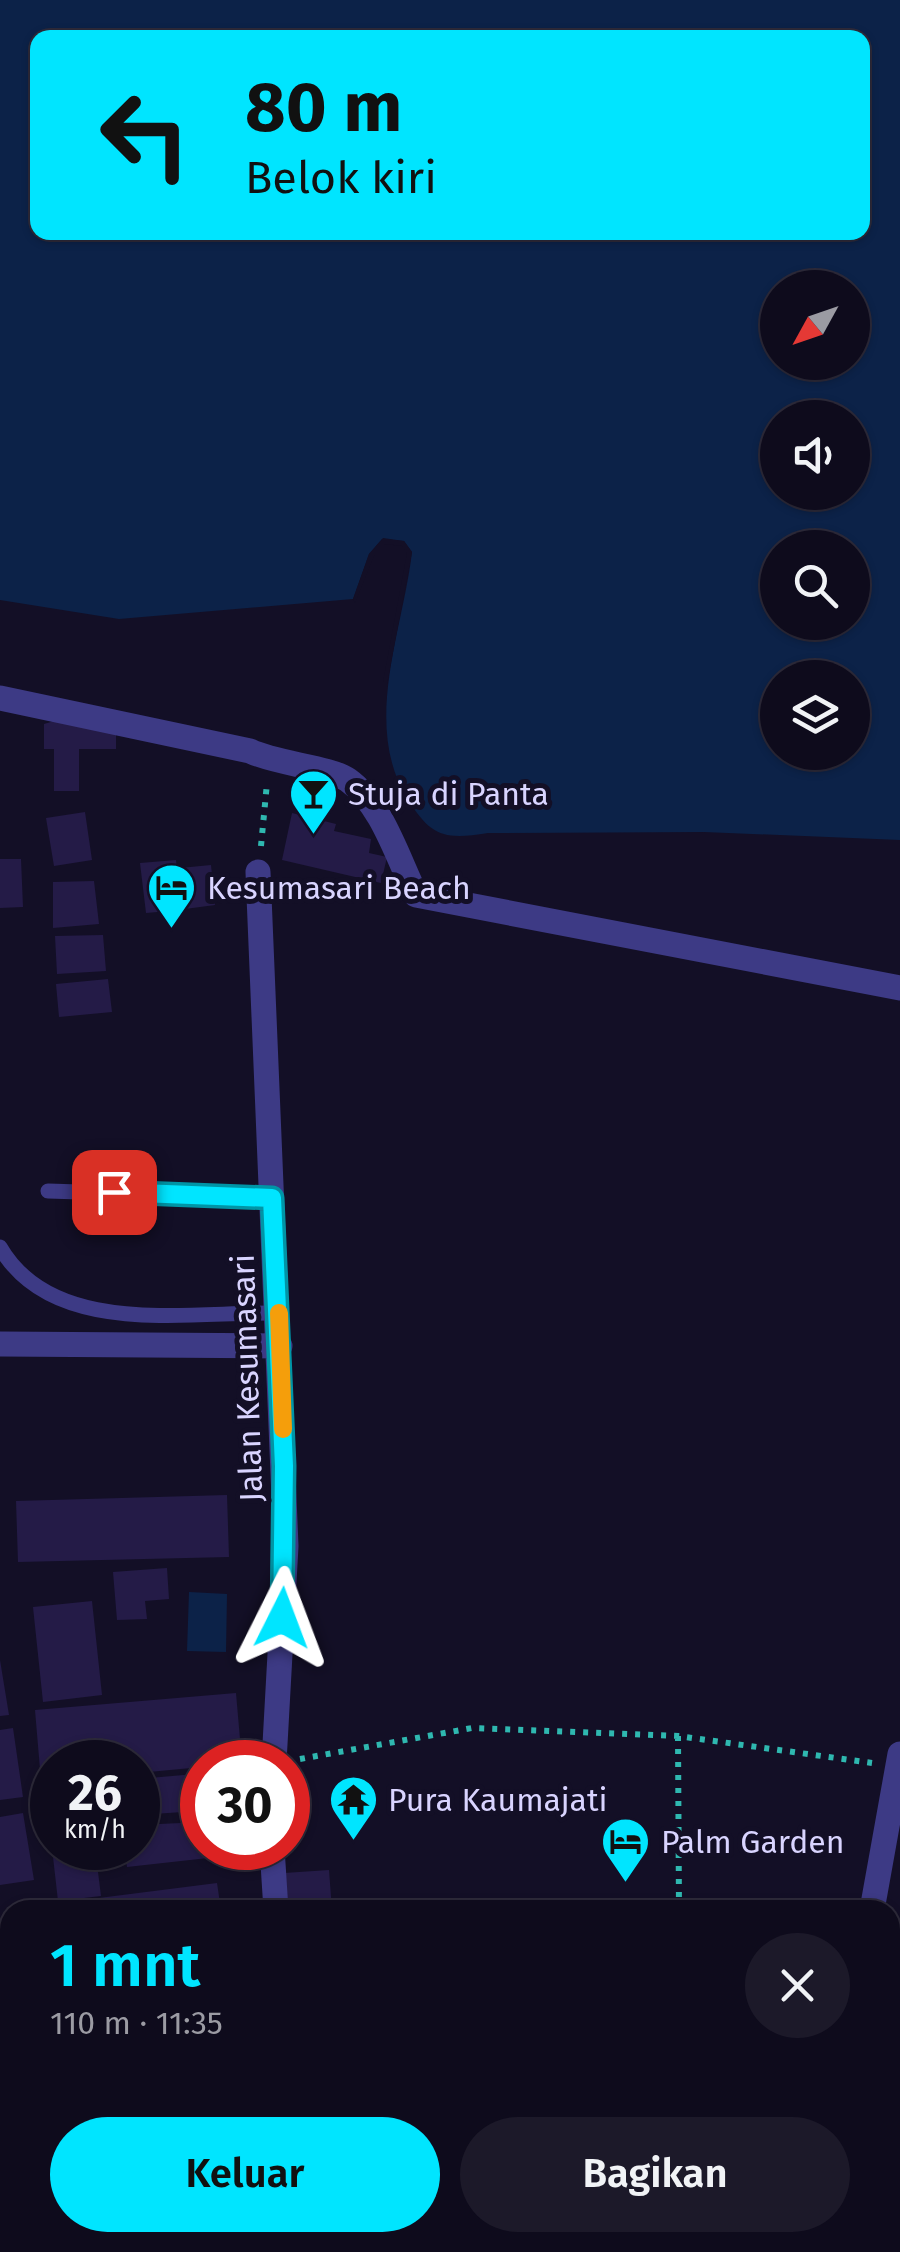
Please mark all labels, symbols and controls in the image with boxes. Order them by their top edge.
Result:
text: 80 m [245,66,402,150]
icon: left [80,70,210,200]
text: Belok kiri [245,151,437,205]
north arrow [760,270,870,380]
map controls [760,270,870,770]
button: sound [760,400,870,510]
button: search [760,530,870,640]
button: layers [760,660,870,770]
bar icon: Stuja di Panta [287,768,339,836]
place label: Stuja di Panta [348,775,549,813]
hotel icon: Kesumasari Beach [146,862,198,930]
place label: Kesumasari Beach [207,869,471,907]
pin [72,1150,157,1235]
icon: arrive [87,1165,142,1220]
street label: Jalan Kesumasari [224,1253,270,1503]
position arrow [230,1566,334,1670]
speed limit sign: 30 [180,1740,310,1870]
text: 26 [68,1763,122,1823]
temple icon: Pura Kaumajati [327,1774,379,1842]
place label: Pura Kaumajati [388,1781,608,1819]
text: km/h [64,1815,126,1845]
hotel icon: Palm Garden [600,1816,652,1884]
place label: Palm Garden [661,1823,845,1861]
text: 1 mnt [50,1930,200,2002]
button: close [745,1933,850,2038]
text: 110 m · 11:35 [50,2004,223,2042]
button: Keluar [50,2117,440,2232]
button: Bagikan [460,2117,850,2232]

